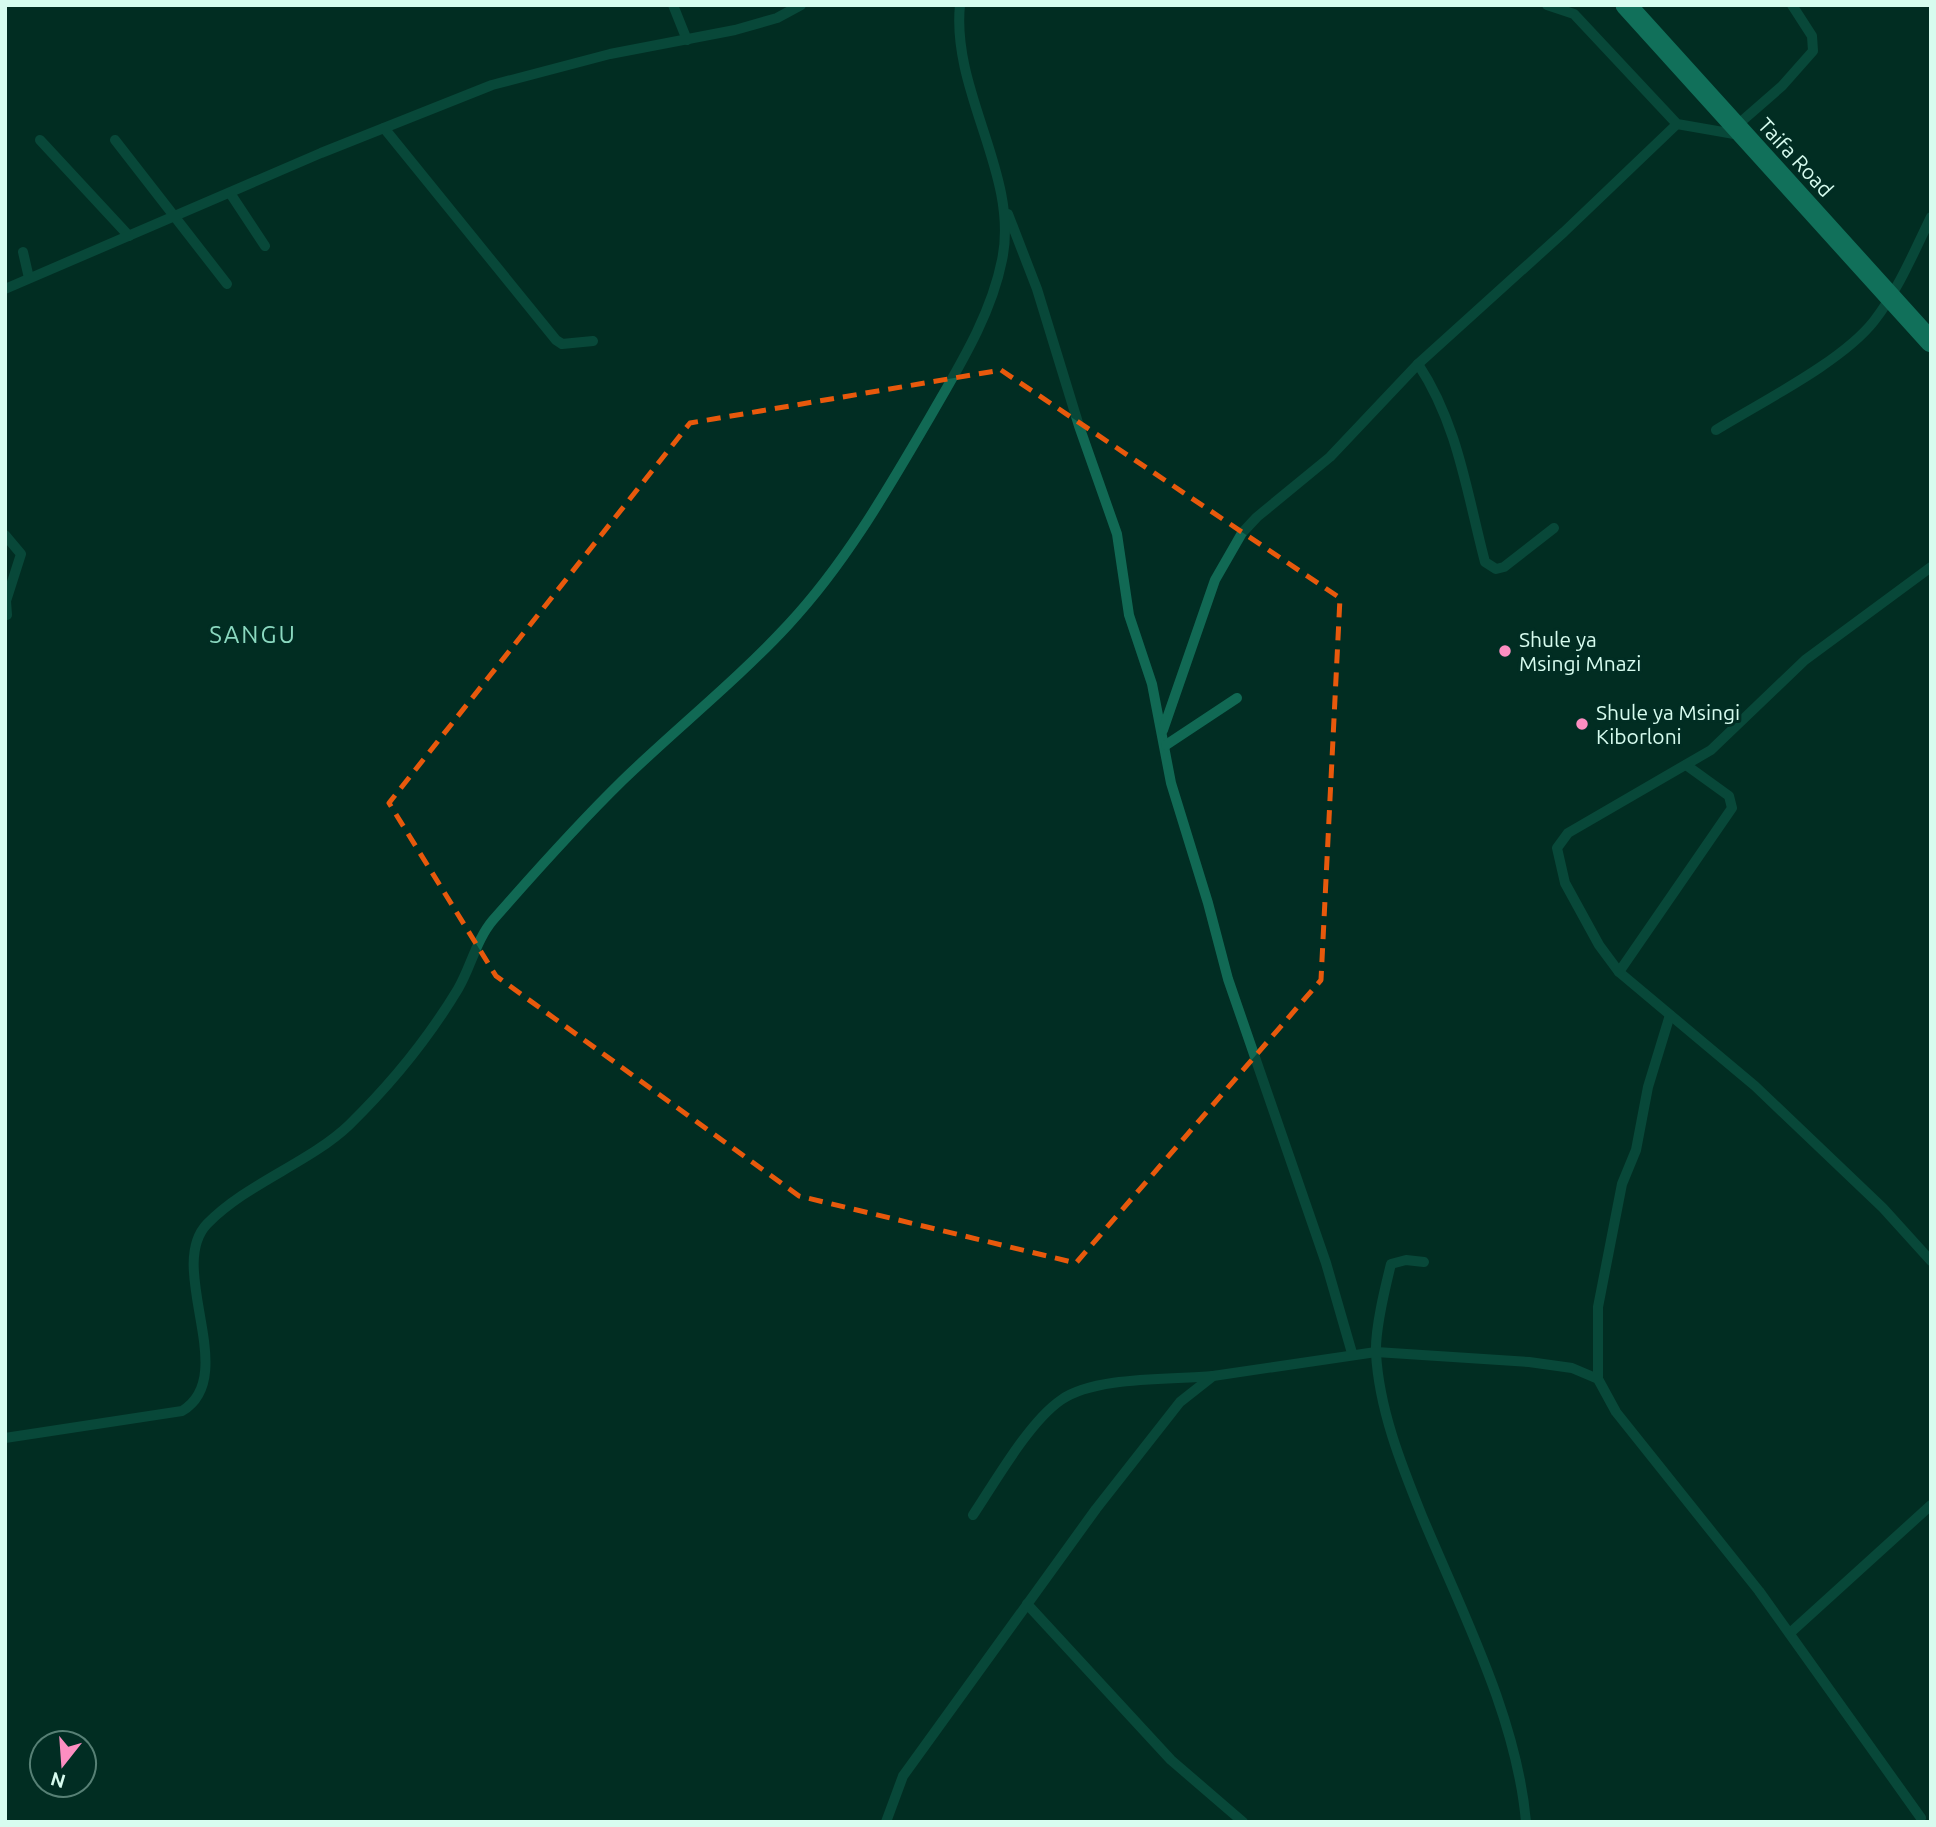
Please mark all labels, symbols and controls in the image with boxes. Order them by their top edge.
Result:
street label: Taifa Road [1754,113,1838,201]
district label: SANGU [209,621,297,648]
place label: Shule ya Msingi Mnazi [1519,627,1641,675]
marker: Shule ya Msingi Mnazi [1497,643,1513,659]
place label: Shule ya Msingi Kiborloni [1596,700,1740,748]
marker: Shule ya Msingi Kiborloni [1574,716,1590,732]
north arrow [28,1729,98,1799]
text: N [48,1768,68,1793]

